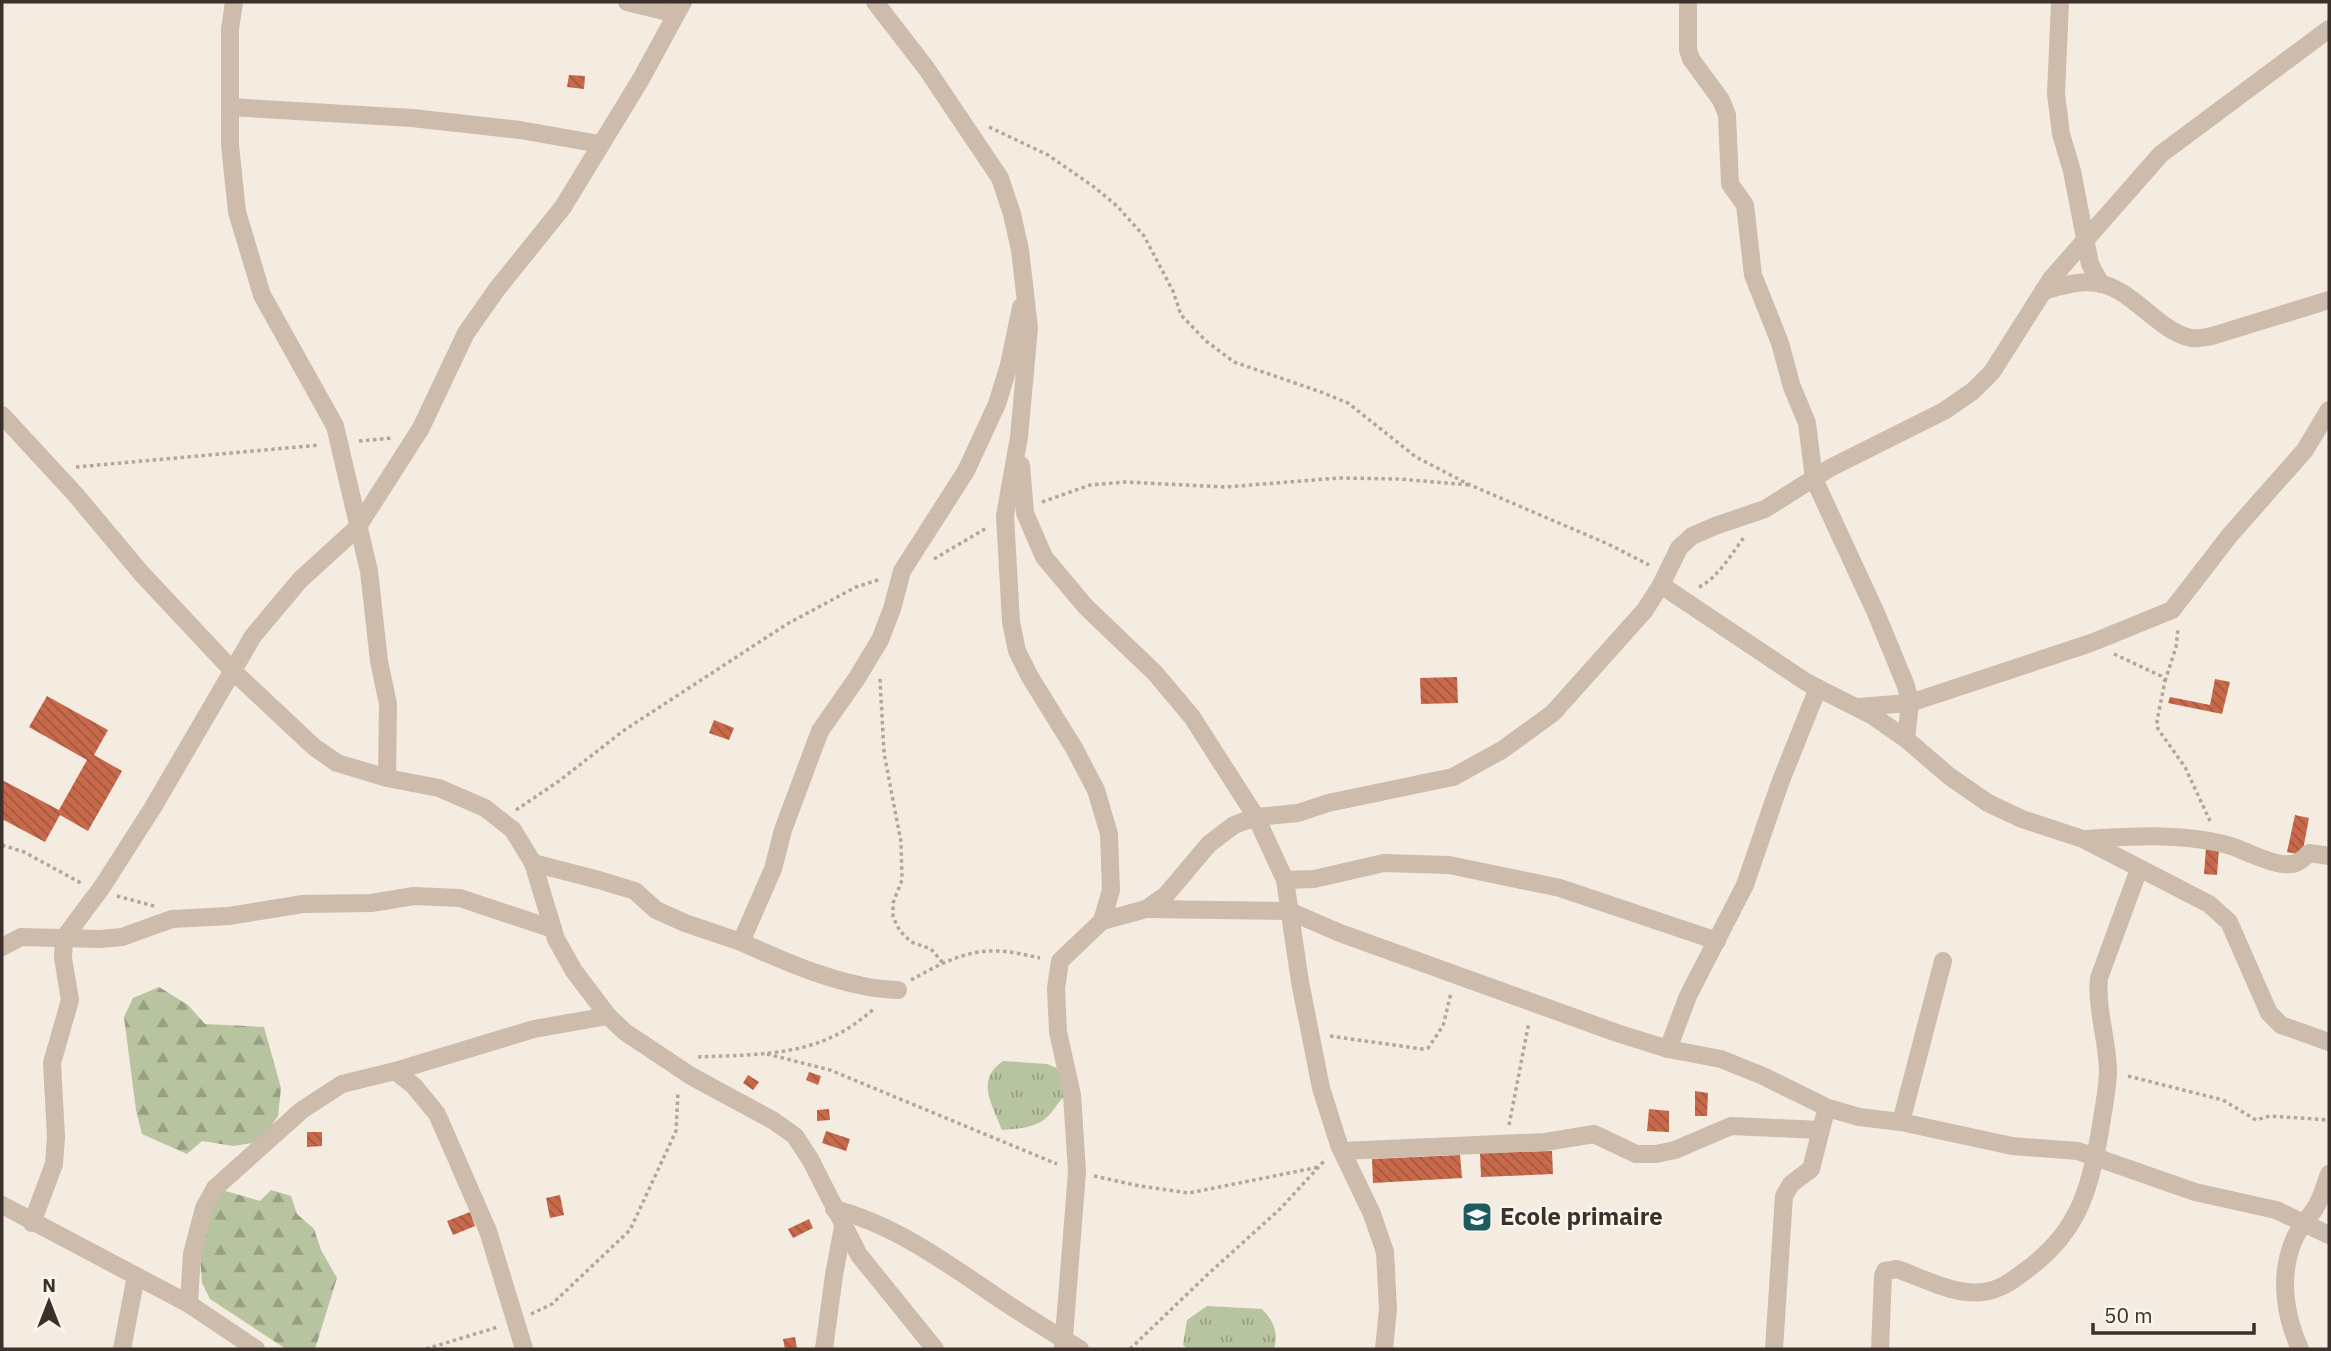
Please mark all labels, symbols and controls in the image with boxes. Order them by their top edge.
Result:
school or university icon: Ecole primaire [1460,1200,1494,1234]
place label: Ecole primaire [1500,1200,1663,1232]
north arrow [14,1267,84,1337]
text: N [42,1273,56,1297]
scale bar [2093,1292,2254,1336]
text: 50 m [2104,1301,2153,1329]

